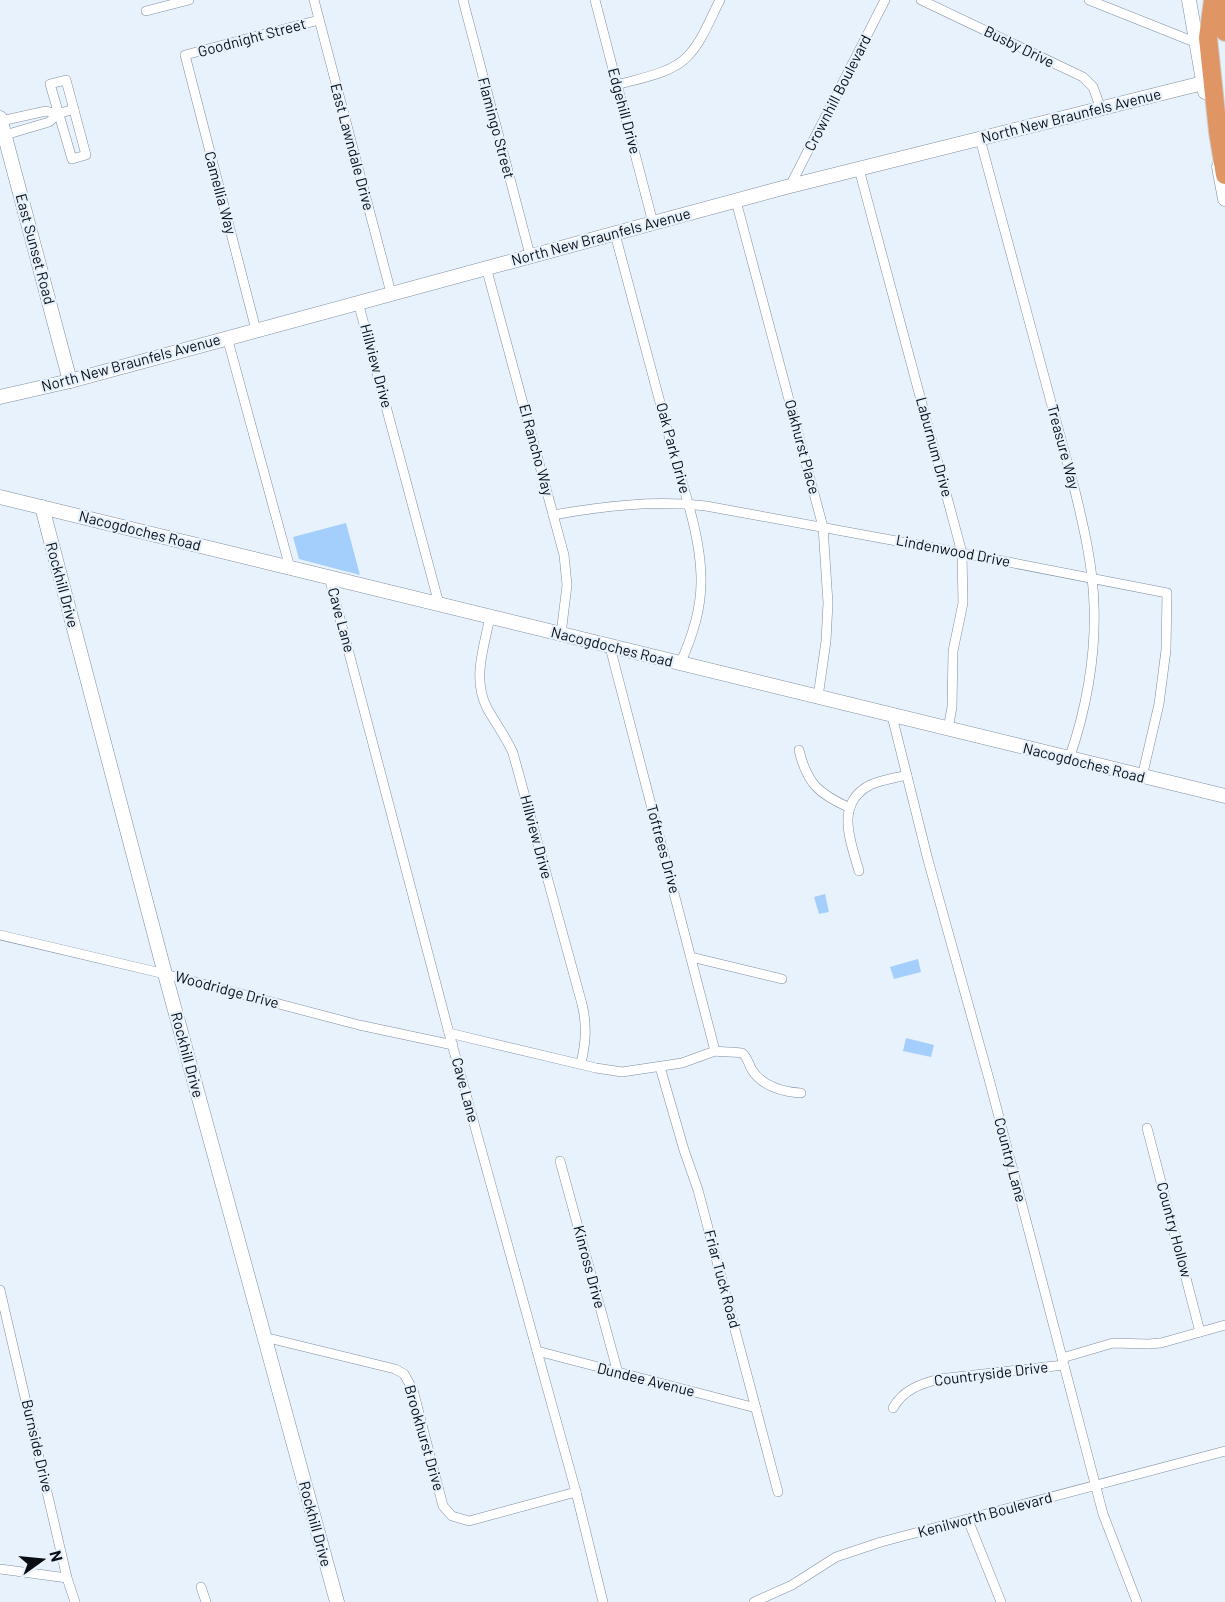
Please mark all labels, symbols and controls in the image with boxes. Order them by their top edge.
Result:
street label: Goodnight Street [196,14,308,60]
street label: Busby Drive [981,21,1057,71]
street label: Crownhill Boulevard [800,31,874,154]
street label: Edgehill Drive [605,66,645,156]
street label: Flamingo Street [475,75,519,180]
street label: East Lawndale Drive [327,81,379,212]
street label: North New Braunfels Avenue [979,84,1163,146]
street label: Camellia Way [201,149,241,236]
street label: East Sunset Road [13,191,59,306]
street label: North New Braunfels Avenue [509,203,692,269]
street label: Hillview Drive [357,322,397,410]
street label: North New Braunfels Avenue [39,329,222,395]
street label: Laburnum Drive [913,395,957,499]
street label: Oakhurst Place [782,397,824,496]
street label: Oak Park Drive [653,400,695,495]
street label: El Rancho Way [516,402,558,498]
street label: Treasure Way [1044,402,1084,491]
street label: Nacogdoches Road [77,506,203,554]
street label: Lindenwood Drive [895,530,1012,570]
street label: Rockhill Drive [43,540,83,630]
street label: Cave Lane [325,585,359,654]
street label: Nacogdoches Road [549,622,675,670]
street label: Nacogdoches Road [1021,738,1147,786]
street label: Hillview Drive [517,793,557,881]
street label: Toftrees Drive [643,802,684,895]
street label: Woodridge Drive [173,967,281,1012]
street label: Rockhill Drive [168,1010,208,1100]
street label: Cave Lane [449,1055,483,1124]
street label: Country Lane [991,1115,1031,1204]
street label: Country Hollow [1154,1180,1196,1280]
street label: Kinross Drive [570,1223,610,1310]
street label: Friar Tuck Road [701,1228,745,1330]
street label: Countryside Drive [933,1357,1049,1389]
street label: Dundee Avenue [596,1358,697,1400]
street label: Brookhurst Drive [401,1383,449,1493]
street label: Burnside Drive [19,1398,57,1494]
street label: Rockhill Drive [296,1479,336,1569]
street label: Kenilworth Boulevard [916,1487,1054,1541]
north arrow [12,1530,72,1590]
text: N [46,1548,68,1564]

